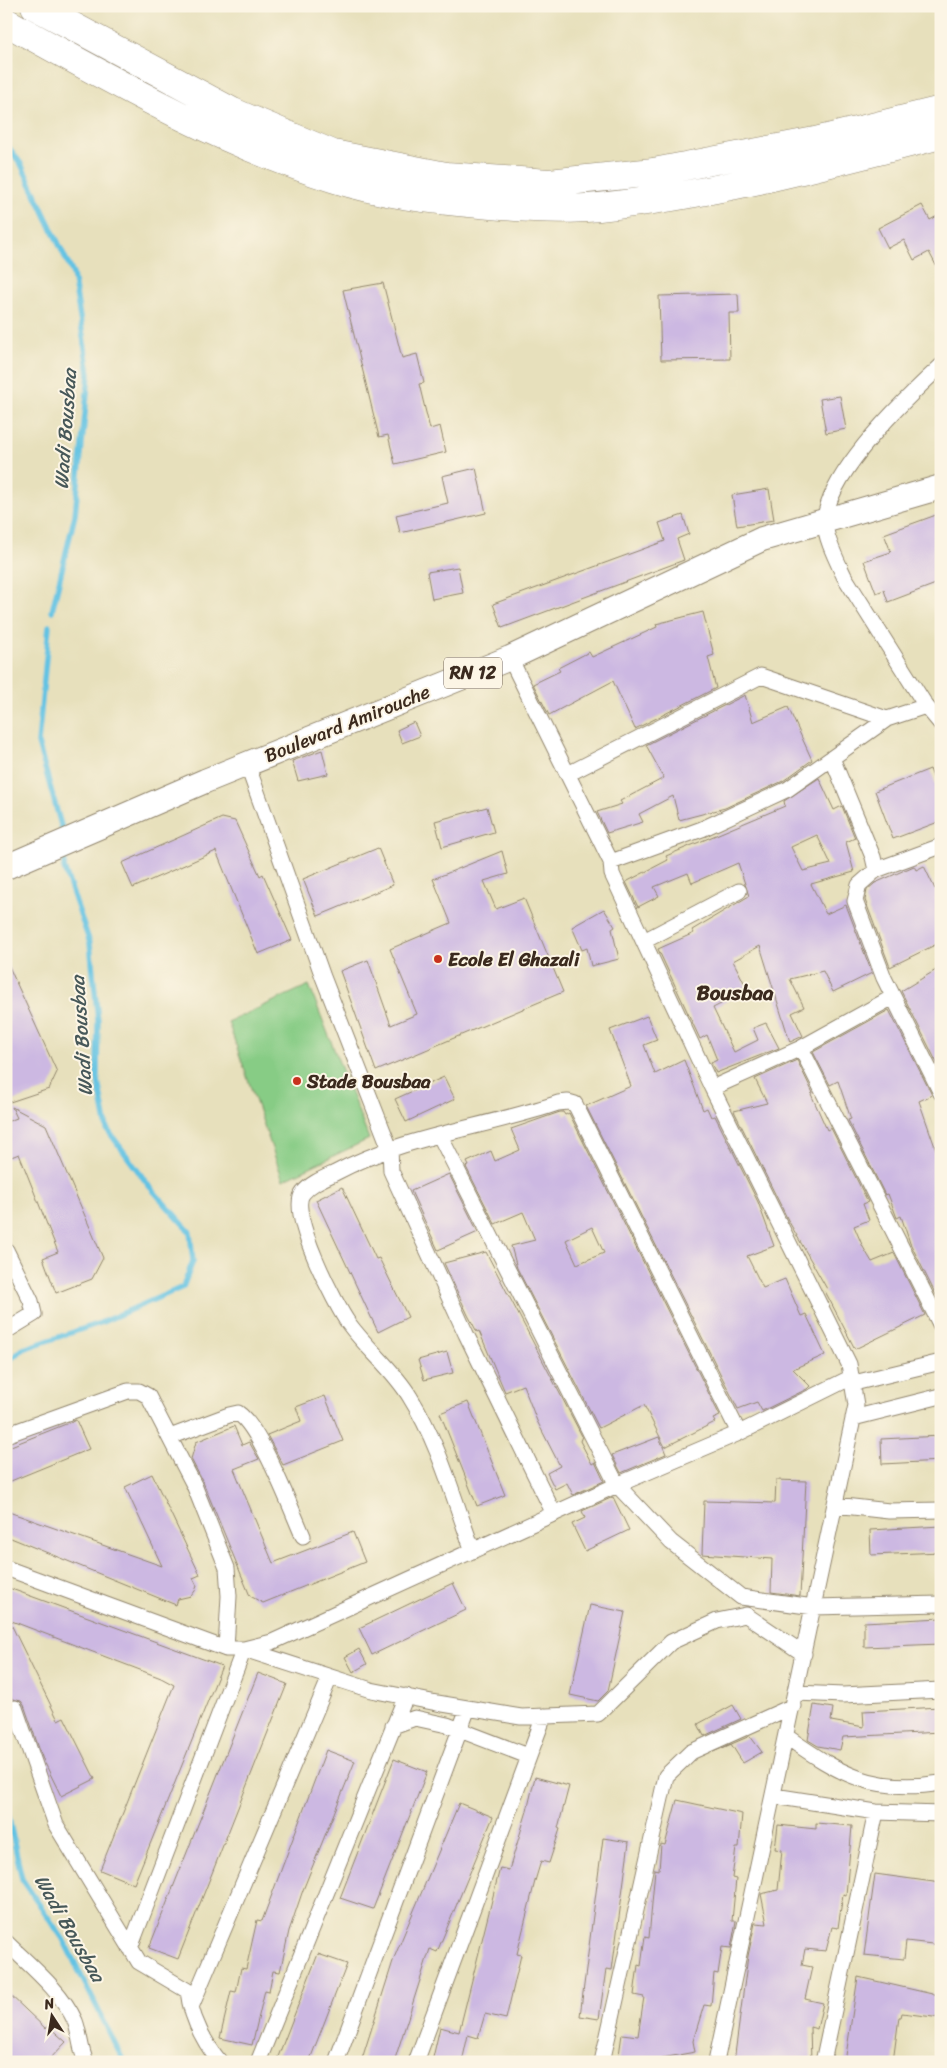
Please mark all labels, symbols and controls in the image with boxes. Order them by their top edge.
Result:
water label: Wadi Bousbaa [44,366,87,490]
road number: RN 12 [444,658,502,688]
street label: Boulevard Amirouche [259,675,435,772]
place label: Ecole El Ghazali [448,943,580,976]
marker: Ecole El Ghazali [432,953,444,965]
water label: Wadi Bousbaa [60,973,103,1097]
district label: Bousbaa [696,974,774,1012]
place label: Stade Bousbaa [306,1065,431,1098]
marker: Stade Bousbaa [291,1075,303,1087]
water label: Wadi Bousbaa [24,1867,116,1991]
north arrow [28,1990,78,2040]
text: N [41,1990,57,2017]

